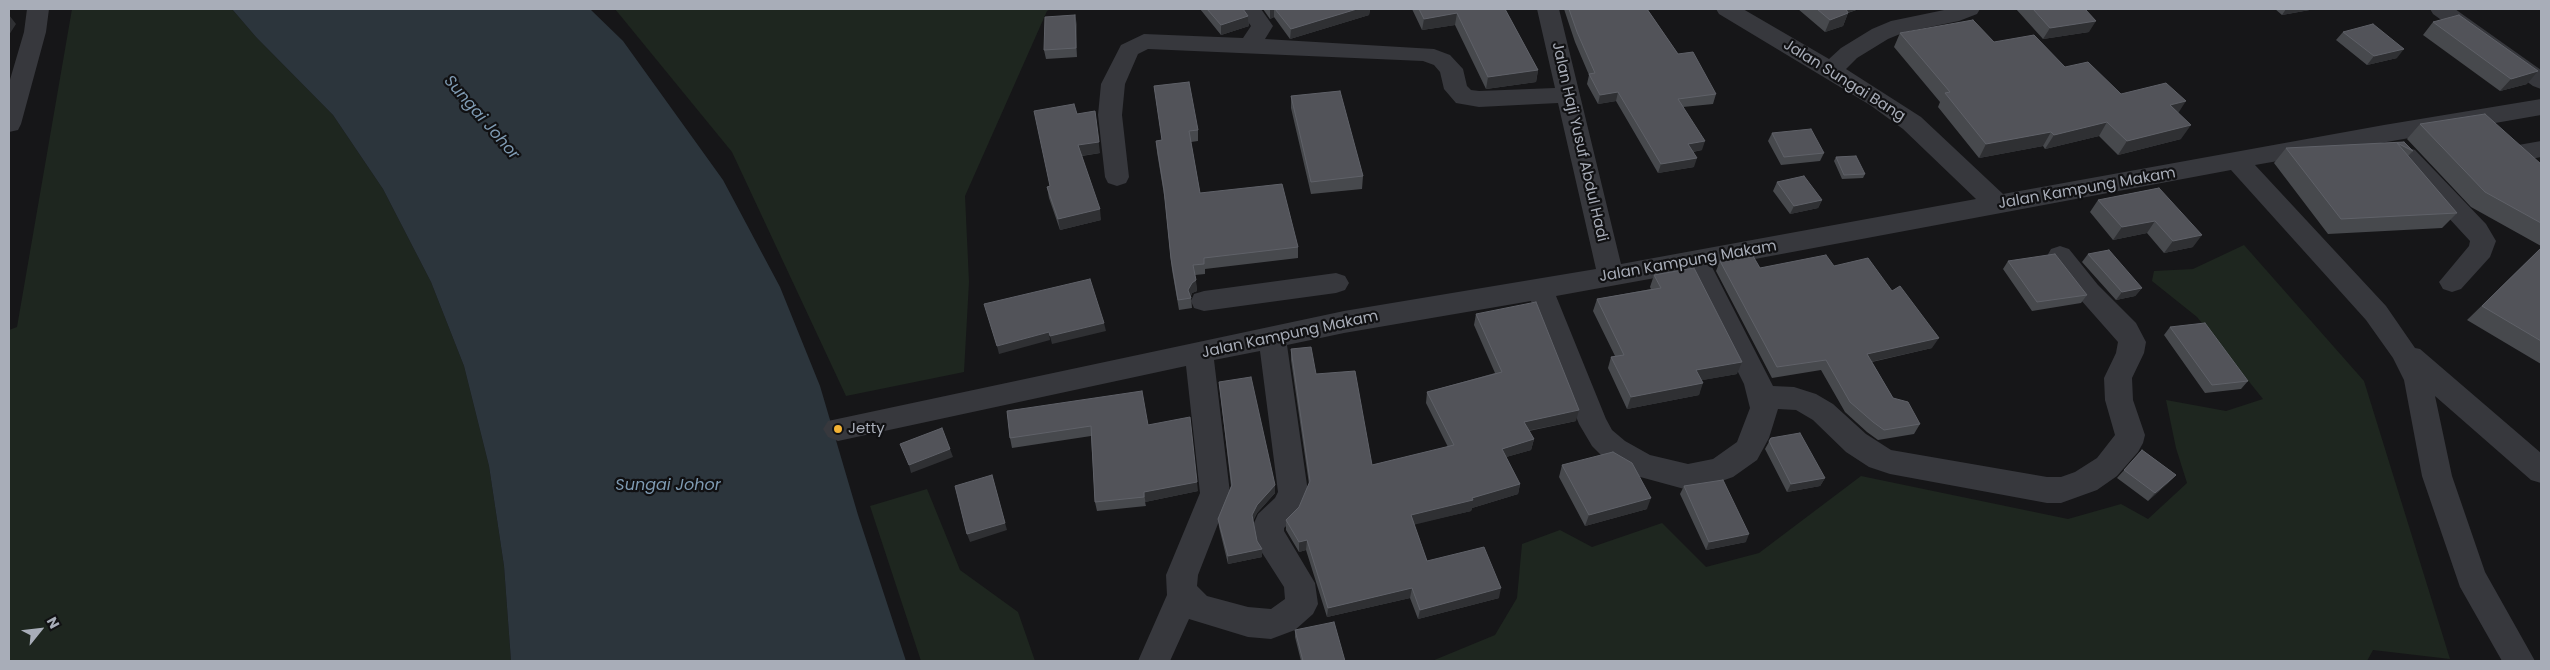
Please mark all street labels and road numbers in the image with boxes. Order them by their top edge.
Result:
street label: Jalan Sungai Bang [1780,36,1908,126]
street label: Jalan Haji Yusuf Abdul Hadi [1547,40,1611,244]
street label: Jalan Kampung Makam [1997,165,2177,213]
street label: Jalan Kampung Makam [1598,238,1778,286]
street label: Jalan Kampung Makam [1200,307,1380,363]

